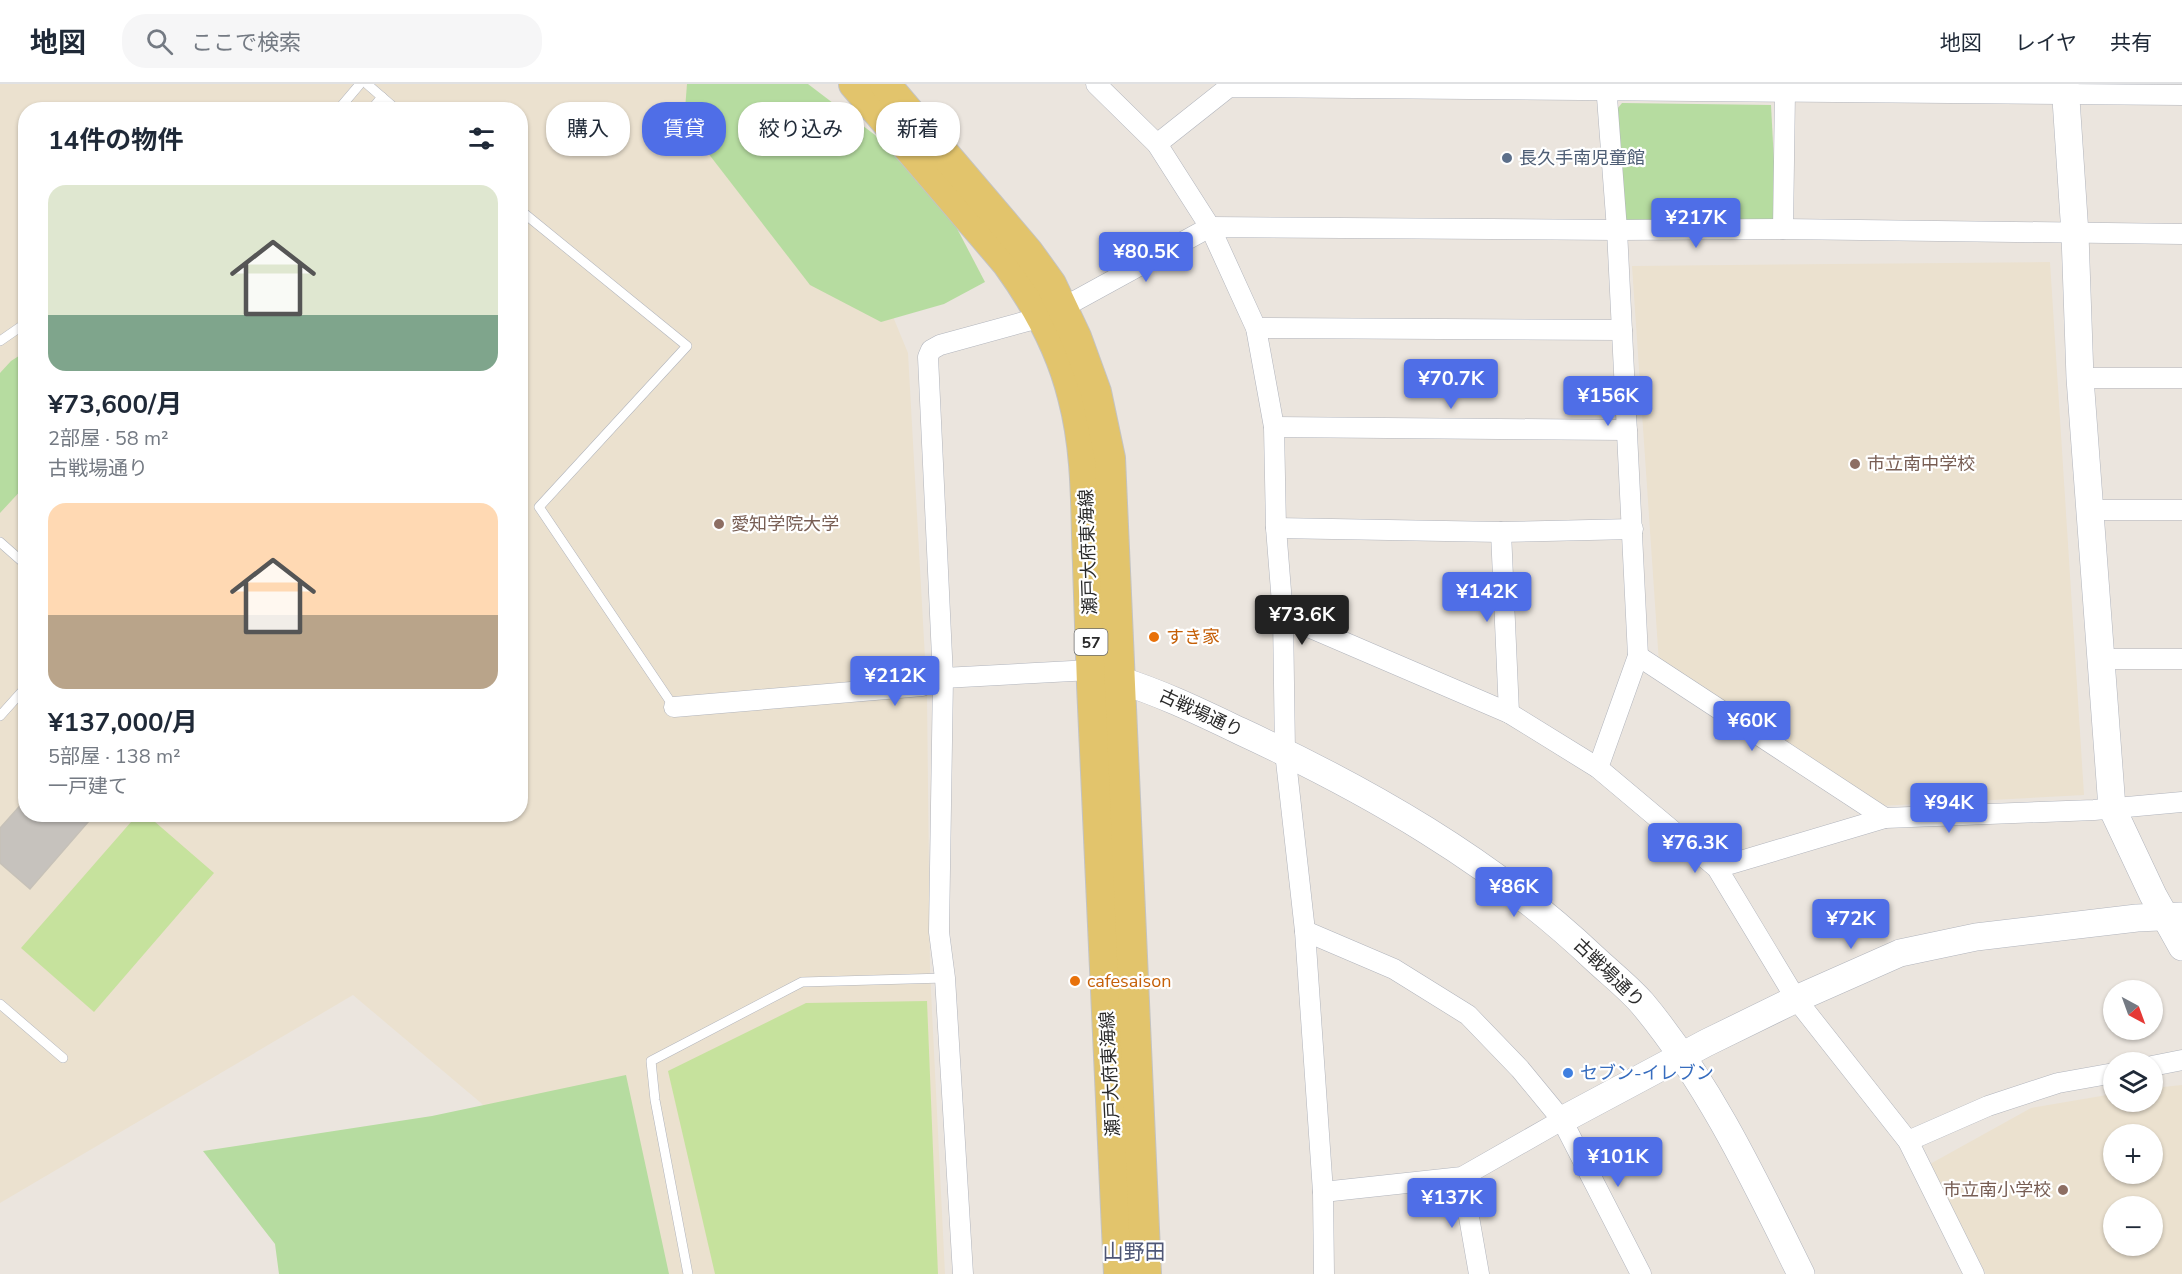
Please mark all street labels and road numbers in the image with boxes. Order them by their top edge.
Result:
street label: 瀬戸大府東海線 [1074,489,1102,615]
road number: 57 [1074,629,1108,655]
street label: 古戦場通り [1155,683,1247,743]
street label: 古戦場通り [1568,933,1650,1013]
street label: 瀬戸大府東海線 [1095,1010,1125,1138]

